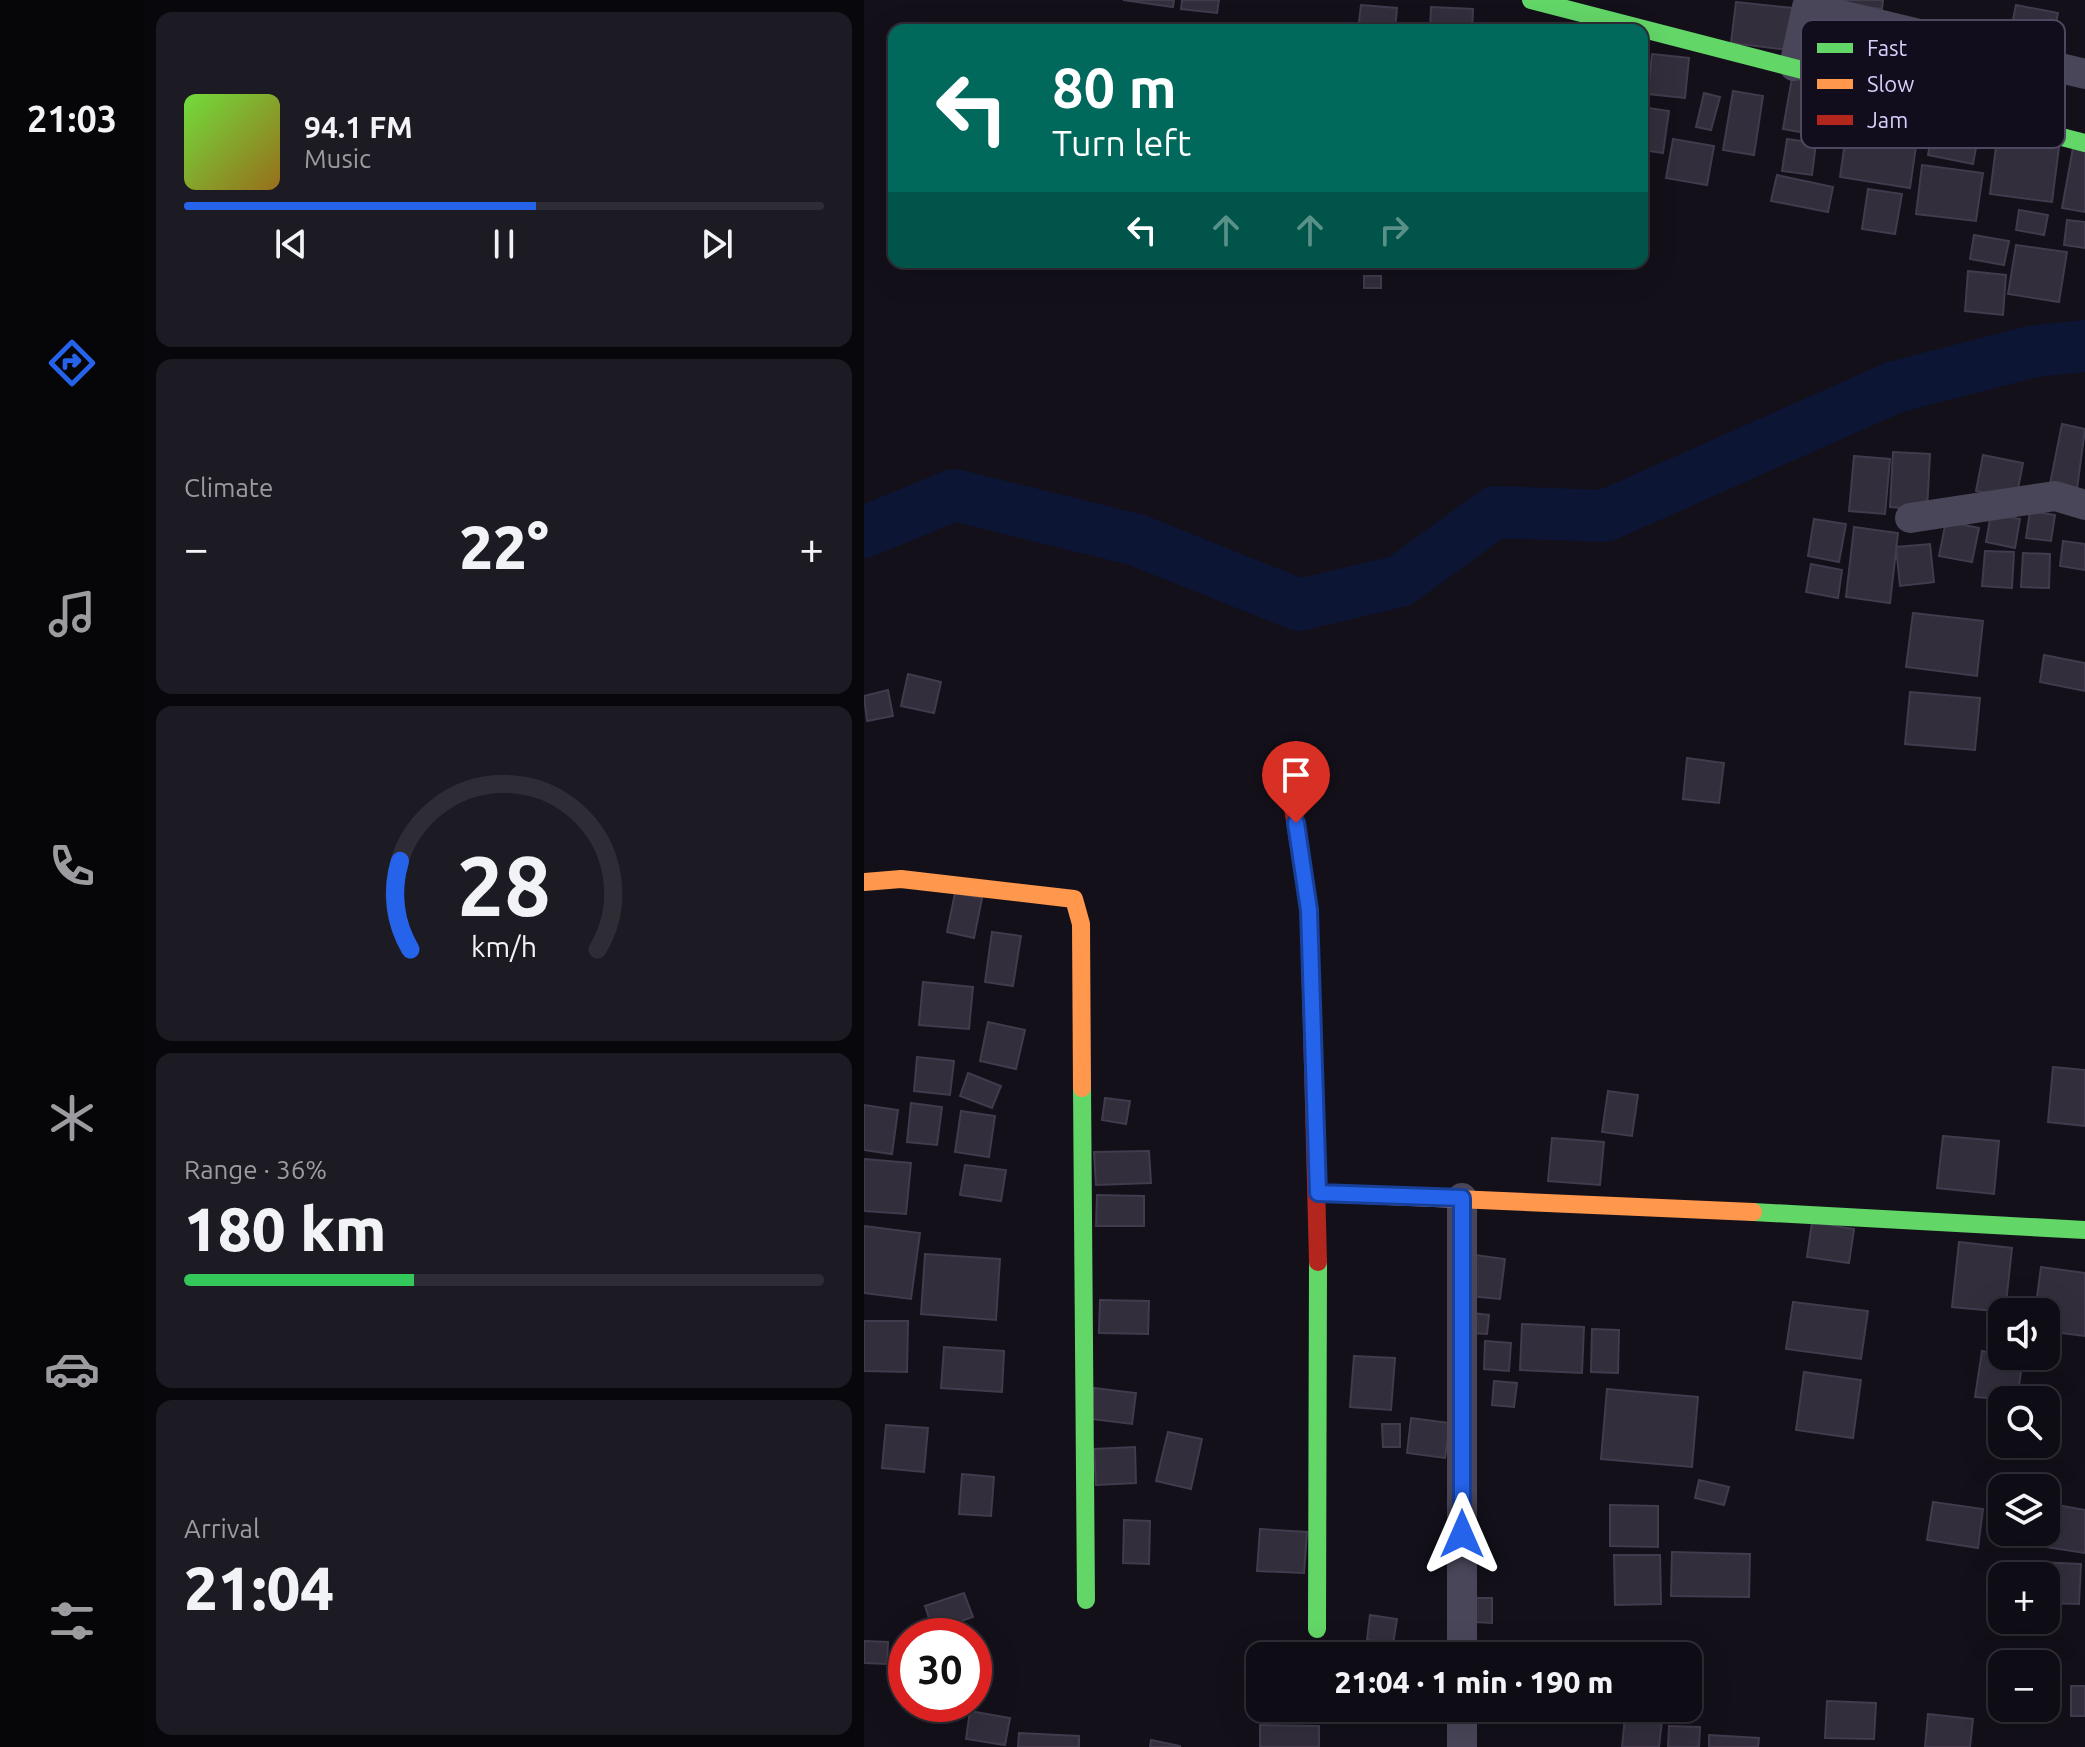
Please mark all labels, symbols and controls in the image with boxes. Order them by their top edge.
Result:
legend [1801,20,2065,148]
text: Fast [1867,35,1908,60]
icon: left [920,56,1024,160]
text: 80 m [1052,56,1177,119]
text: Slow [1867,71,1914,96]
text: 21:03 [27,98,117,139]
text: Jam [1867,107,1908,132]
text: 94.1 FM [304,110,413,144]
text: Turn left [1052,122,1191,163]
text: Music [304,144,371,173]
icon: left [1120,208,1164,252]
icon: ahead [1204,208,1248,252]
icon: ahead [1288,208,1332,252]
icon: right [1372,208,1416,252]
icon: previous [269,222,313,266]
icon: pause [482,222,526,266]
icon: next [695,222,739,266]
icon: directions [44,335,100,391]
text: Climate [184,473,273,502]
text: 22° [459,513,549,580]
text: − [184,523,209,572]
text: + [799,523,824,572]
icon: music [44,586,100,642]
pin [1262,741,1330,823]
icon: arrive [1274,753,1318,797]
text: 28 [457,837,551,931]
icon: phone [44,838,100,894]
text: km/h [471,930,537,962]
icon: climate [44,1090,100,1146]
text: Range · 36% [184,1155,327,1184]
text: 180 km [184,1195,386,1262]
map controls [1988,1298,2060,1722]
button: sound [1988,1298,2060,1370]
icon: car [44,1341,100,1397]
button: search [1988,1386,2060,1458]
button: layers [1988,1474,2060,1546]
position arrow [1420,1492,1504,1576]
text: Arrival [184,1514,260,1543]
text: 21:04 [184,1554,334,1621]
button: + [1988,1562,2060,1634]
icon: filters [44,1593,100,1649]
speed limit sign: 30 [888,1618,992,1722]
button: − [1988,1650,2060,1722]
text: 21:04 · 1 min · 190 m [1335,1665,1613,1699]

